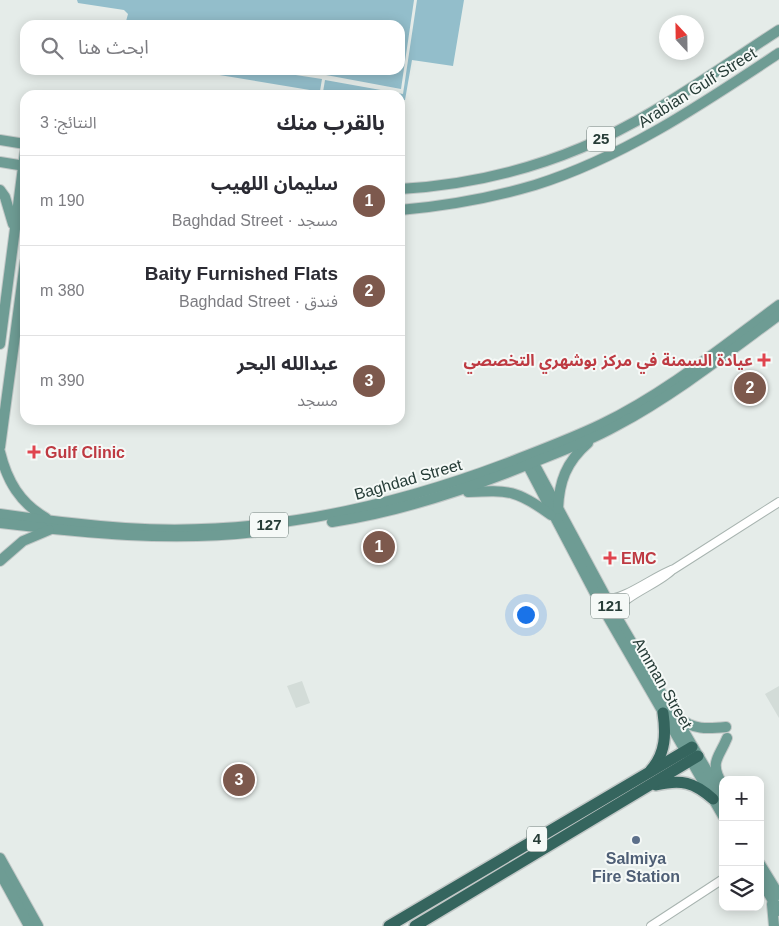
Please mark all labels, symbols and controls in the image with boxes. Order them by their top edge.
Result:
north arrow [659,15,704,60]
search box [20,20,405,75]
icon: search [38,34,66,62]
text: ابحث هنا [78,37,149,58]
street label: Arabian Gulf Street [635,44,760,131]
text: بالقرب منك [277,111,385,134]
text: النتائج: 3 [40,114,97,131]
road number: 25 [587,126,615,152]
text: سليمان اللهيب [211,173,338,194]
text: 190 m [40,192,84,209]
text: 1 [365,192,373,209]
text: مسجد · Baghdad Street [172,212,338,229]
text: Baity Furnished Flats [145,263,338,284]
text: 380 m [40,282,84,299]
text: 2 [365,282,373,299]
text: فندق · Baghdad Street [179,293,338,310]
place label: عيادة السمنة في مركز بوشهري التخصصي [464,352,753,374]
text: عبدالله البحر [237,353,338,374]
marker: عيادة السمنة في مركز بوشهري التخصصي [757,353,771,367]
pin: 2 [734,369,766,407]
text: 390 m [40,372,84,389]
text: 3 [365,372,373,389]
text: مسجد [297,392,338,409]
place label: Gulf Clinic [45,444,125,461]
marker: Gulf Clinic [27,445,41,459]
street label: Baghdad Street [352,456,464,503]
road number: 127 [250,512,288,538]
pin: 1 [363,528,395,566]
place label: EMC [621,550,657,567]
marker: EMC [603,551,617,565]
road number: 121 [591,594,629,618]
your location [513,602,539,628]
street label: Amman Street [630,635,696,732]
pin: 3 [223,761,255,799]
map controls [719,776,764,911]
button: + [719,776,764,821]
button: − [719,821,764,866]
road number: 4 [527,826,547,852]
marker: Salmiya Fire Station [630,834,642,846]
place label: Salmiya Fire Station [592,850,680,885]
button: layers [719,866,764,911]

